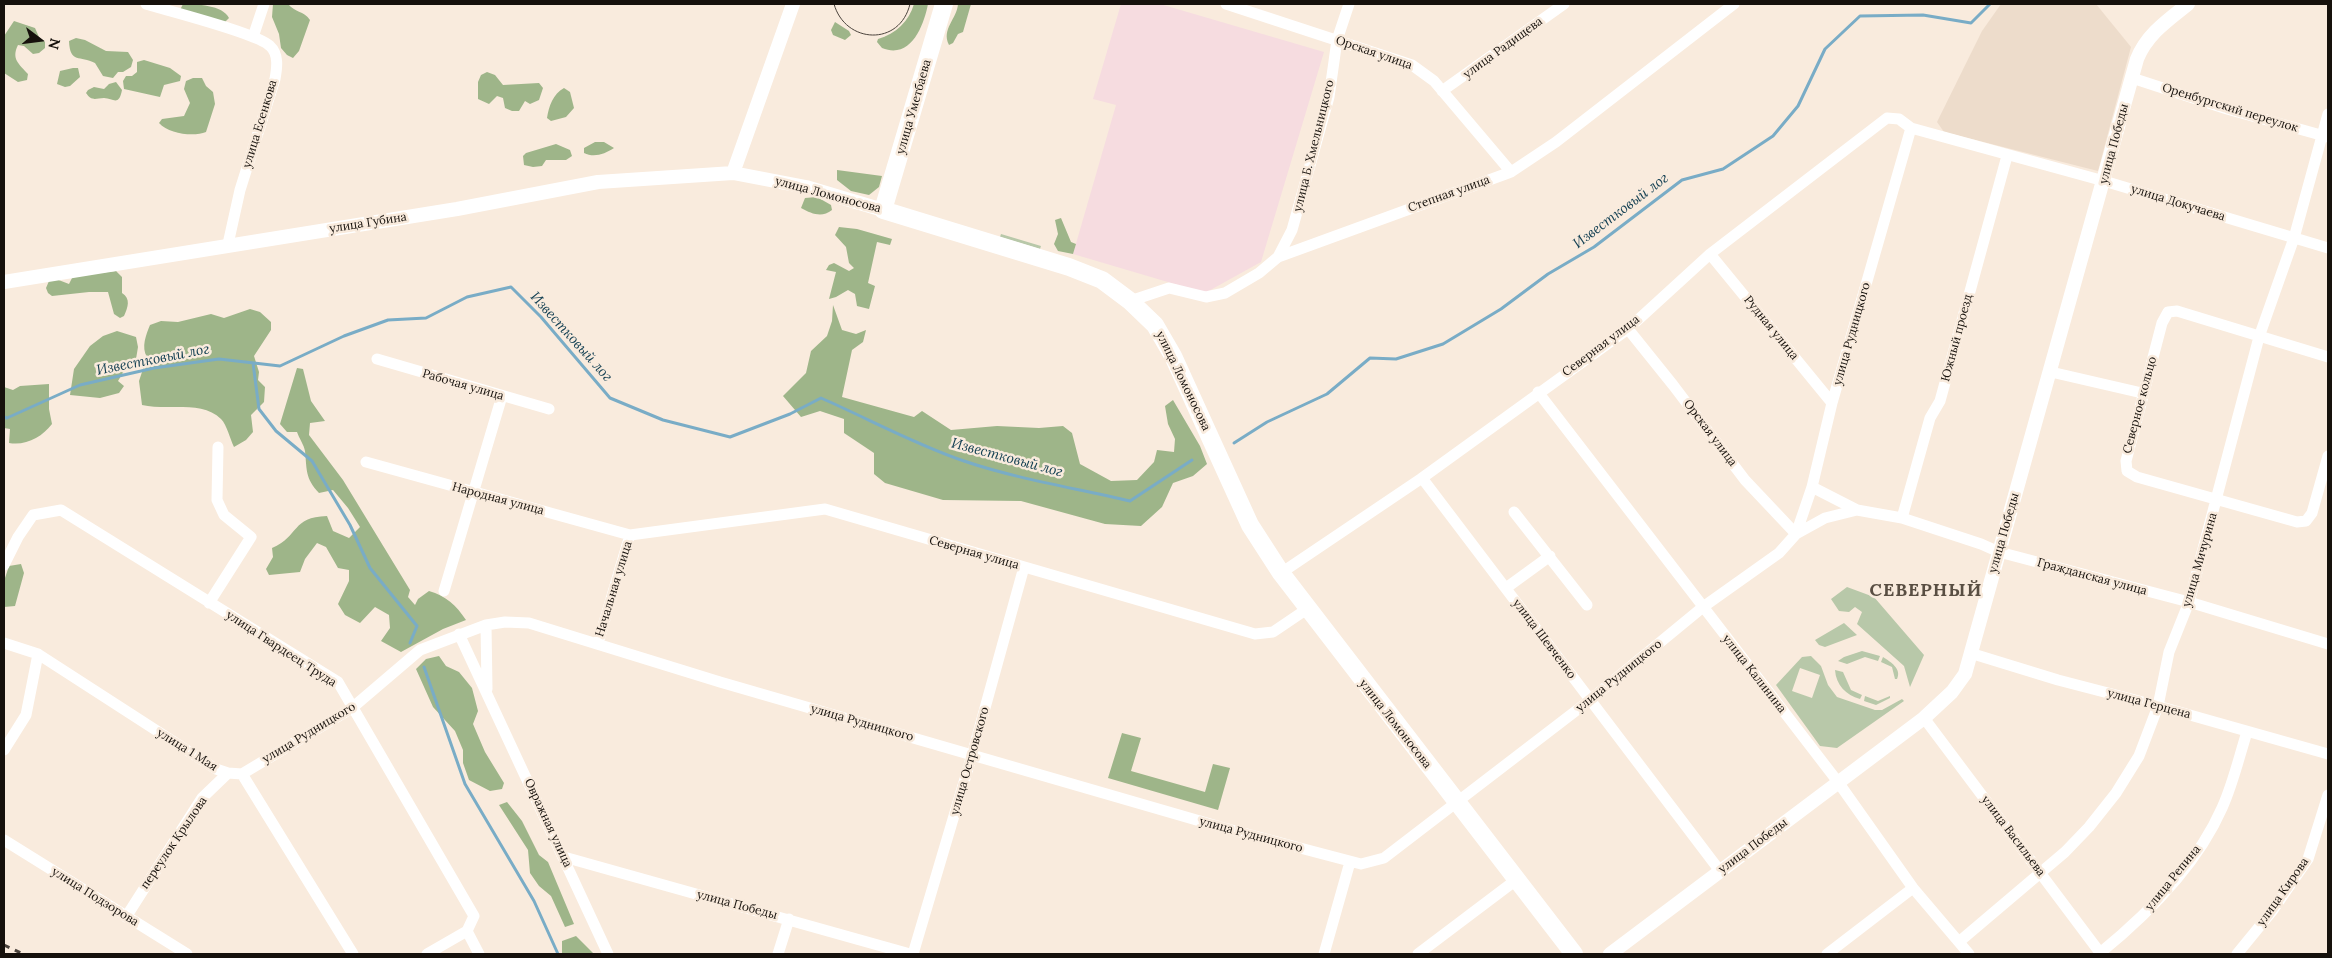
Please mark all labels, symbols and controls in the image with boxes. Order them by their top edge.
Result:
street label: улица Радищева [1460,14,1546,82]
north arrow [15,15,65,65]
street label: Орская улица [1334,33,1414,73]
text: N [44,36,65,51]
street label: улица Уметбаева [894,58,934,156]
street label: улица Есенкова [240,78,280,170]
street label: улица Б. Хмельницкого [1291,78,1337,214]
street label: Оренбургский переулок [2160,80,2300,136]
street label: улица Победы [2096,102,2132,186]
water label: Известковый лог [1570,170,1672,252]
street label: Степная улица [1406,173,1492,215]
street label: улица Ломоносова [774,174,882,216]
street label: улица Докучаева [2129,182,2227,224]
street label: улица Губина [328,210,408,236]
street label: улица Рудницкого [1830,281,1874,387]
water label: Известковый лог [526,289,616,385]
street label: Рудная улица [1741,293,1801,363]
street label: Южный проезд [1938,293,1976,383]
street label: Северная улица [1560,312,1642,380]
street label: улица Ломоносова [1153,329,1213,433]
water label: Известковый лог [95,341,211,379]
street label: Северное кольцо [2120,355,2160,455]
street label: Рабочая улица [421,366,505,404]
street label: Орская улица [1680,397,1740,469]
water label: Известковый лог [949,435,1065,481]
street label: Народная улица [450,480,546,518]
street label: улица Победы [1986,491,2022,575]
street label: улица Мичурина [2180,511,2220,609]
street label: Северная улица [927,533,1021,573]
street label: Начальная улица [593,539,635,639]
street label: Гражданская улица [2035,555,2149,599]
district label: СЕВЕРНЫЙ [1869,580,1983,602]
street label: улица Шевченко [1509,596,1579,682]
street label: улица Гвардеец Труда [223,608,339,690]
street label: улица Калинина [1719,632,1789,716]
street label: улица Рудницкого [1573,637,1665,715]
street label: улица Ломоносова [1356,677,1434,771]
street label: улица Герцена [2106,686,2192,722]
street label: улица Рудницкого [260,699,358,767]
street label: улица Рудницкого [809,701,915,745]
street label: улица Островского [948,705,992,817]
street label: улица 1 Мая [154,726,220,774]
street label: Овражная улица [521,776,575,870]
street label: улица Васильева [1978,793,2048,879]
street label: переулок Крылова [138,794,210,892]
street label: улица Рудницкого [1198,814,1304,856]
street label: улица Победы [1716,815,1790,877]
street label: улица Репина [2142,842,2204,914]
street label: улица Кирова [2254,855,2312,929]
street label: улица Подзорова [49,864,141,930]
street label: улица Победы [695,887,779,923]

